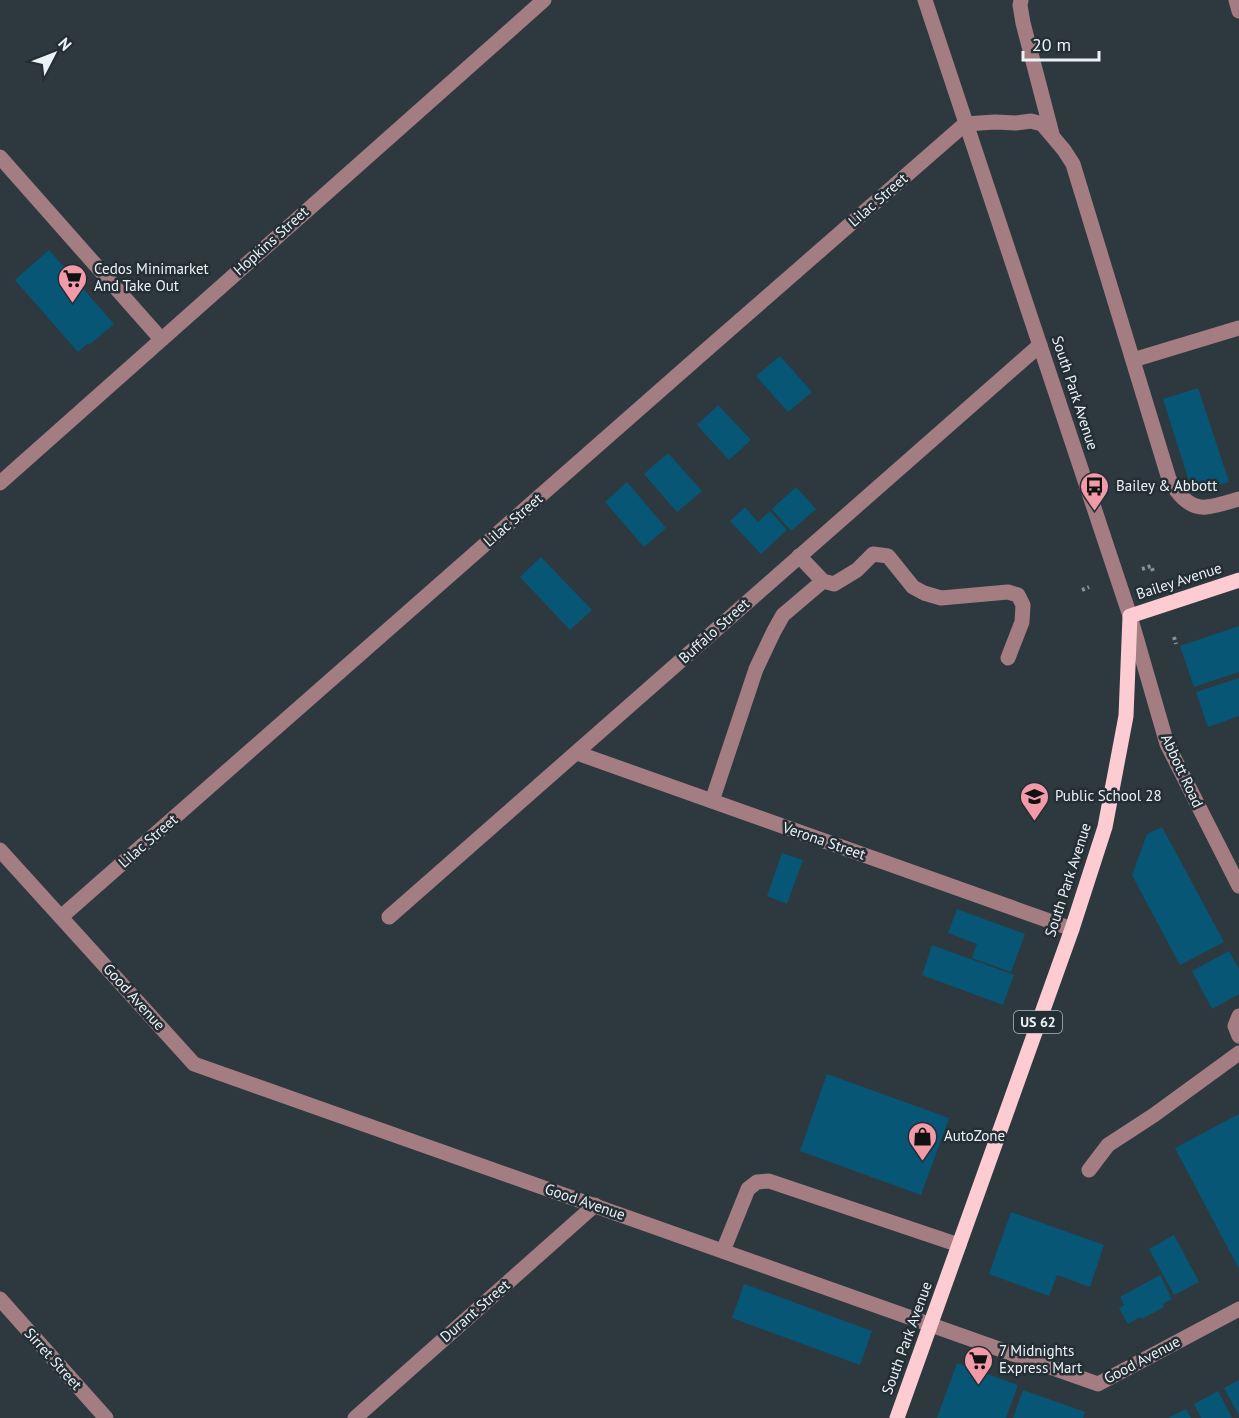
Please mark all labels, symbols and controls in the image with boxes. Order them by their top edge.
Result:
north arrow [24,24,84,84]
scale bar [1023,24,1100,62]
text: N [54,33,76,55]
text: 20 m [1032,33,1071,56]
street label: Lilac Street [844,169,911,231]
street label: Hopkins Street [229,202,312,279]
place label: Cedos Minimarket And Take Out [94,259,209,295]
supermarket icon: Cedos Minimarket And Take Out [57,262,89,304]
street label: South Park Avenue [1048,333,1103,452]
bus stop icon: Bailey & Abbott [1079,470,1111,512]
place label: Bailey & Abbott [1116,476,1217,495]
street label: Lilac Street [479,489,546,551]
street label: Bailey Avenue [1134,558,1224,603]
street label: Buffalo Street [674,594,753,667]
street label: Abbott Road [1157,731,1208,811]
school or university icon: Public School 28 [1018,780,1050,822]
place label: Public School 28 [1055,786,1162,805]
street label: Lilac Street [114,810,181,872]
street label: Verona Street [779,817,868,864]
street label: South Park Avenue [1040,820,1095,939]
street label: Good Avenue [99,959,169,1034]
road number: US 62 [1014,1011,1062,1033]
shop icon: AutoZone [907,1120,939,1162]
place label: AutoZone [944,1126,1005,1145]
street label: Good Avenue [542,1179,628,1224]
street label: Durant Street [436,1275,513,1346]
street label: South Park Avenue [877,1279,936,1397]
street label: Sirret Street [20,1324,86,1394]
street label: Good Avenue [1100,1332,1183,1388]
place label: 7 Midnights Express Mart [999,1341,1082,1377]
supermarket icon: 7 Midnights Express Mart [962,1344,994,1386]

